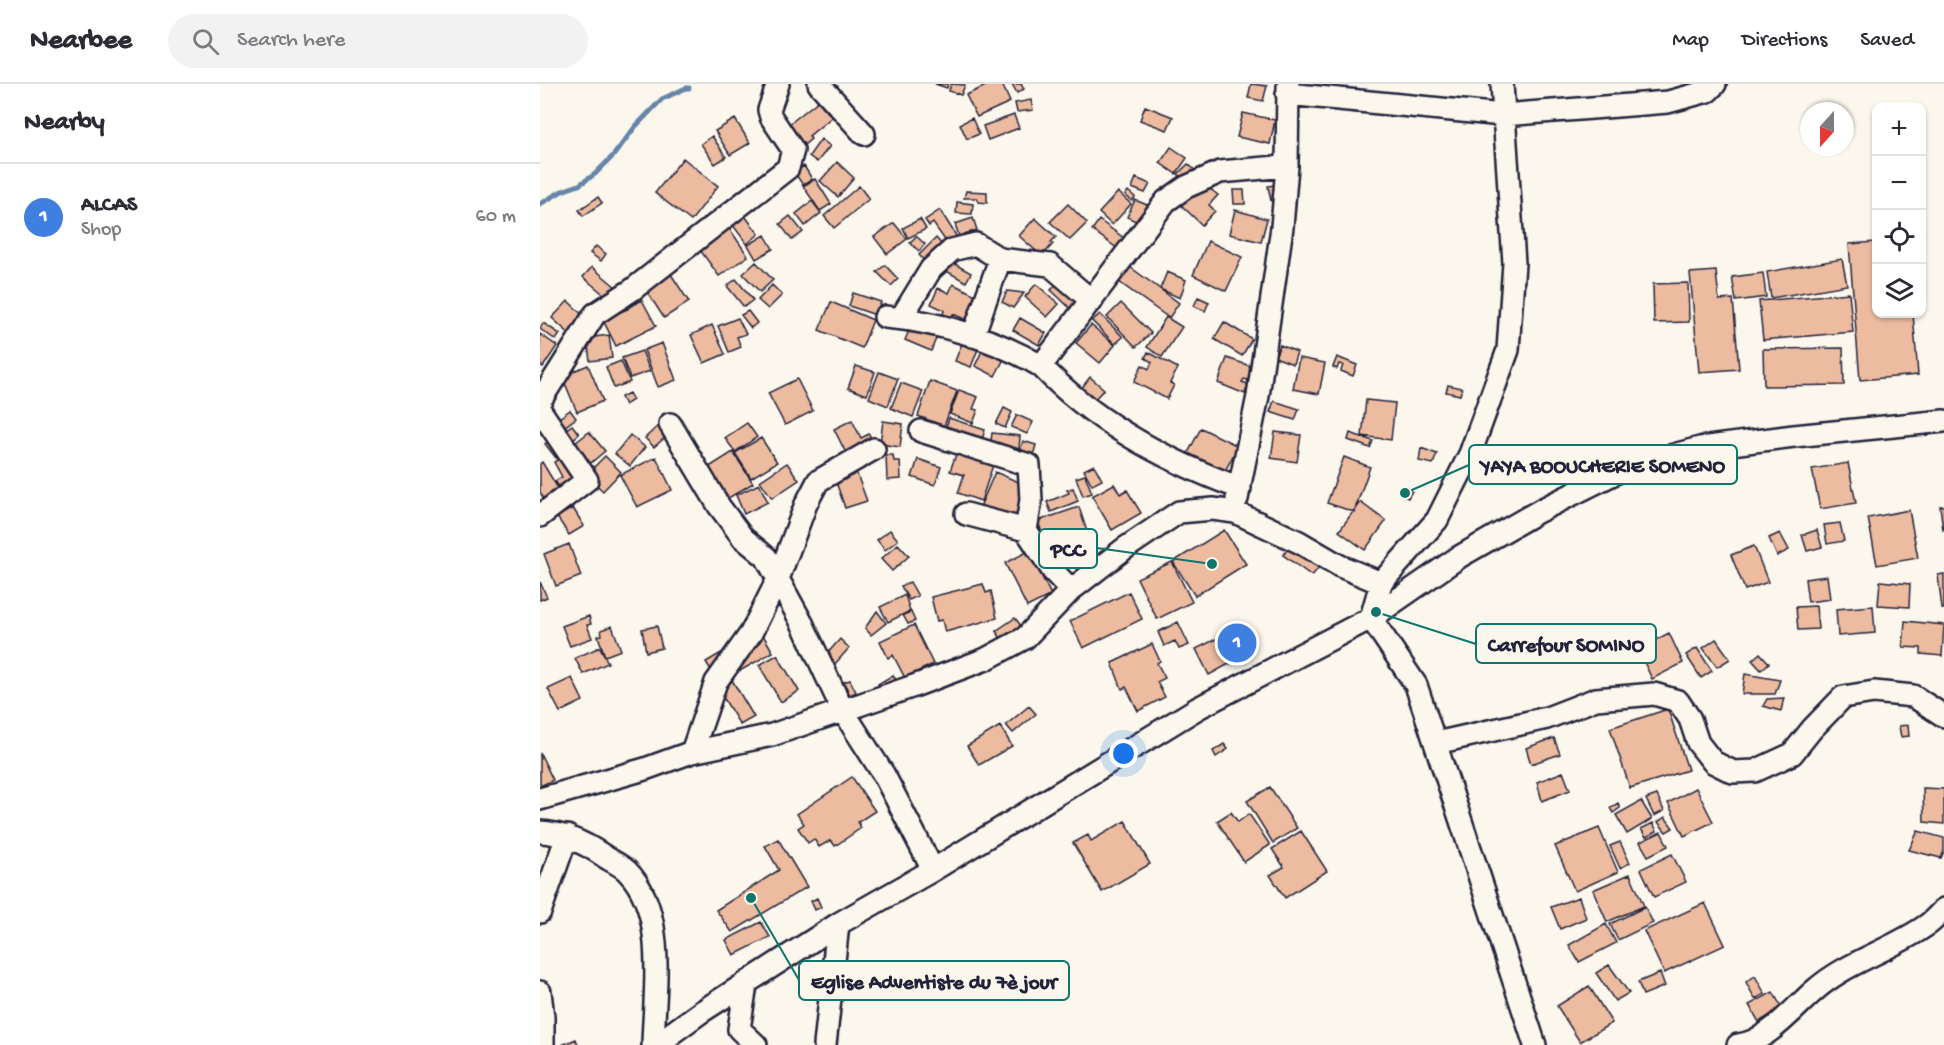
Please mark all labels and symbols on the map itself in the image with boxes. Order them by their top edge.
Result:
north arrow [1800,102,1854,156]
callout: YAYA BOOUCHERIE SOMENO [1469,445,1737,484]
text: YAYA BOOUCHERIE SOMENO [1478,456,1726,481]
callout: PCC [1039,529,1097,568]
text: PCC [1050,540,1087,565]
pin: 1 [1218,620,1256,666]
callout: Carrefour SOMINO [1476,624,1656,663]
text: Carrefour SOMINO [1487,635,1645,660]
your location [1109,739,1138,768]
callout: Eglise Adventiste du 7è jour [799,961,1069,1000]
text: Eglise Adventiste du 7è jour [811,972,1060,997]

